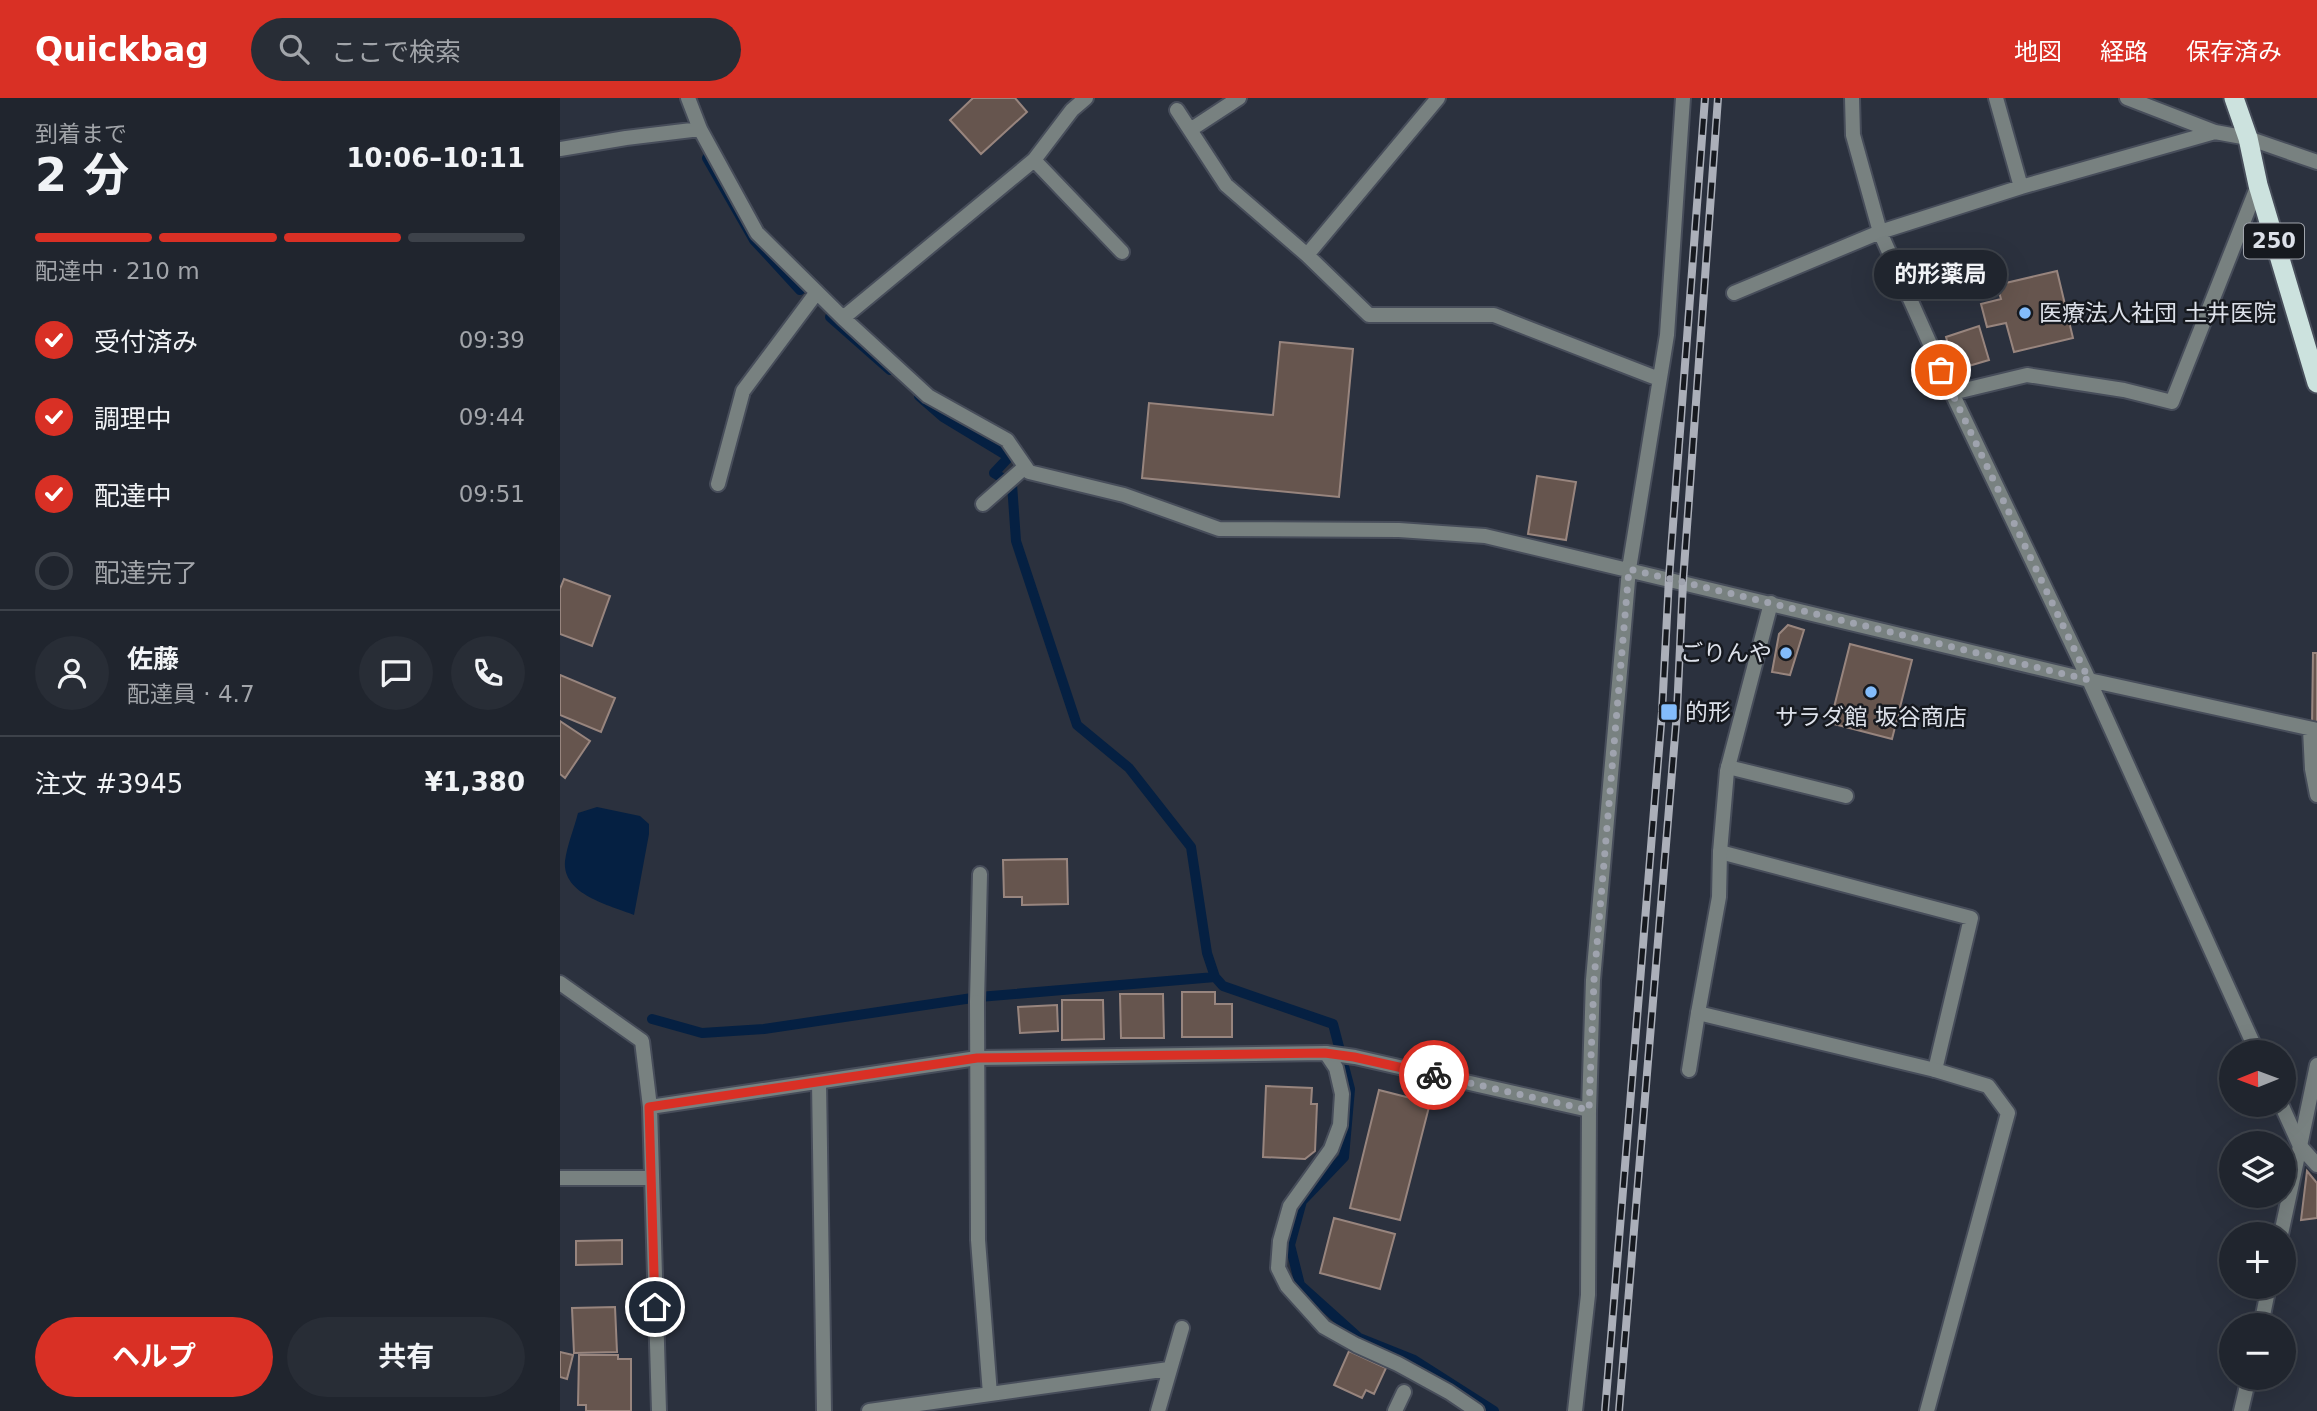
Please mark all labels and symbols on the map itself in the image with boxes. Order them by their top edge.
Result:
road number: 250 [2244,223,2304,258]
callout: 的形薬局 [1874,251,2008,300]
place label: 医療法人社団 土井医院 [2039,300,2276,326]
marker: 医療法人社団 土井医院 [2017,305,2033,321]
pin [1911,340,1971,400]
place label: ごりんや [1680,640,1772,666]
marker: ごりんや [1778,645,1794,661]
marker: サラダ館 坂谷商店 [1863,684,1879,700]
place label: 的形 [1685,699,1731,725]
marker: 的形 [1659,702,1679,722]
place label: サラダ館 坂谷商店 [1775,704,1967,730]
courier [1399,1040,1469,1110]
north arrow [2219,1040,2296,1116]
pin [625,1277,685,1337]

